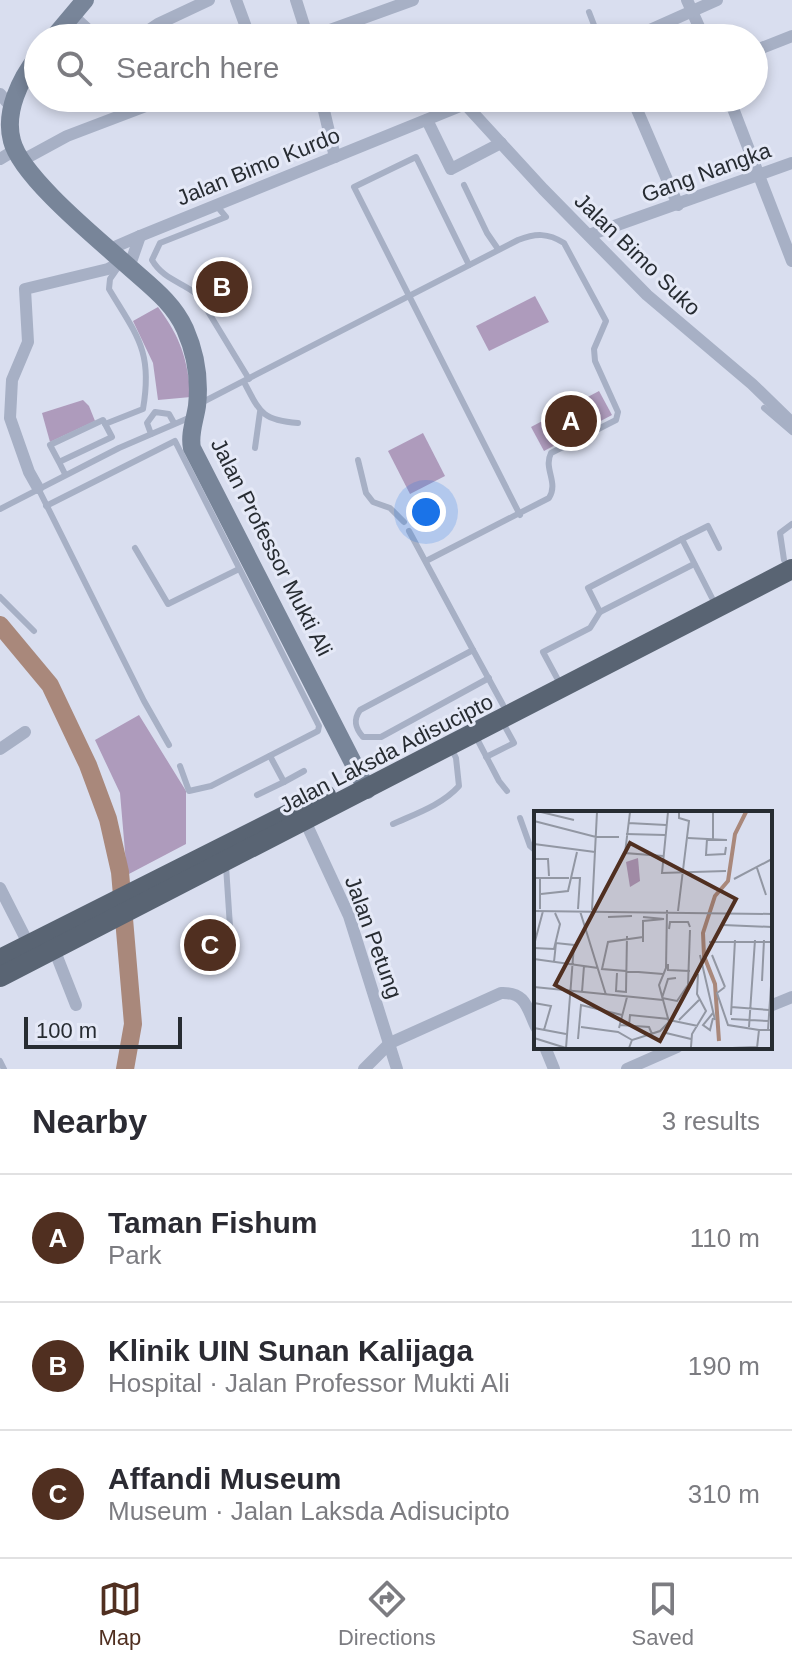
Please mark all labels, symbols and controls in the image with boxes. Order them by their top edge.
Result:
search box [24,24,768,112]
icon: search [52,46,96,90]
text: Search here [116,51,279,84]
street label: Jalan Bimo Kurdo [173,122,343,211]
street label: Gang Nangka [638,137,775,207]
street label: Jalan Bimo Suko [570,188,706,321]
pin: B [196,257,248,317]
pin: A [545,391,597,451]
street label: Jalan Professor Mukti Ali [206,434,337,660]
your location [406,492,446,532]
street label: Jalan Laksda Adisucipto [275,689,497,818]
inset map [534,811,772,1049]
street label: Jalan Petung [340,873,407,1002]
pin: C [184,915,236,975]
scale bar [24,1013,182,1049]
text: 100 m [36,1018,97,1043]
text: Nearby [32,1102,147,1140]
text: 3 results [662,1106,760,1136]
text: Taman Fishum [108,1206,317,1239]
text: A [49,1223,67,1253]
text: 110 m [690,1223,760,1253]
text: Park [108,1240,161,1270]
text: Klinik UIN Sunan Kalijaga [108,1334,473,1367]
text: B [49,1351,67,1381]
text: 190 m [688,1351,760,1381]
text: Hospital · Jalan Professor Mukti Ali [108,1368,510,1398]
text: Affandi Museum [108,1462,341,1495]
text: C [49,1479,67,1509]
text: 310 m [688,1479,760,1509]
text: Museum · Jalan Laksda Adisucipto [108,1496,510,1526]
tab: Map [98,1577,142,1651]
tab: Directions [338,1577,436,1651]
tab: Saved [632,1577,694,1651]

